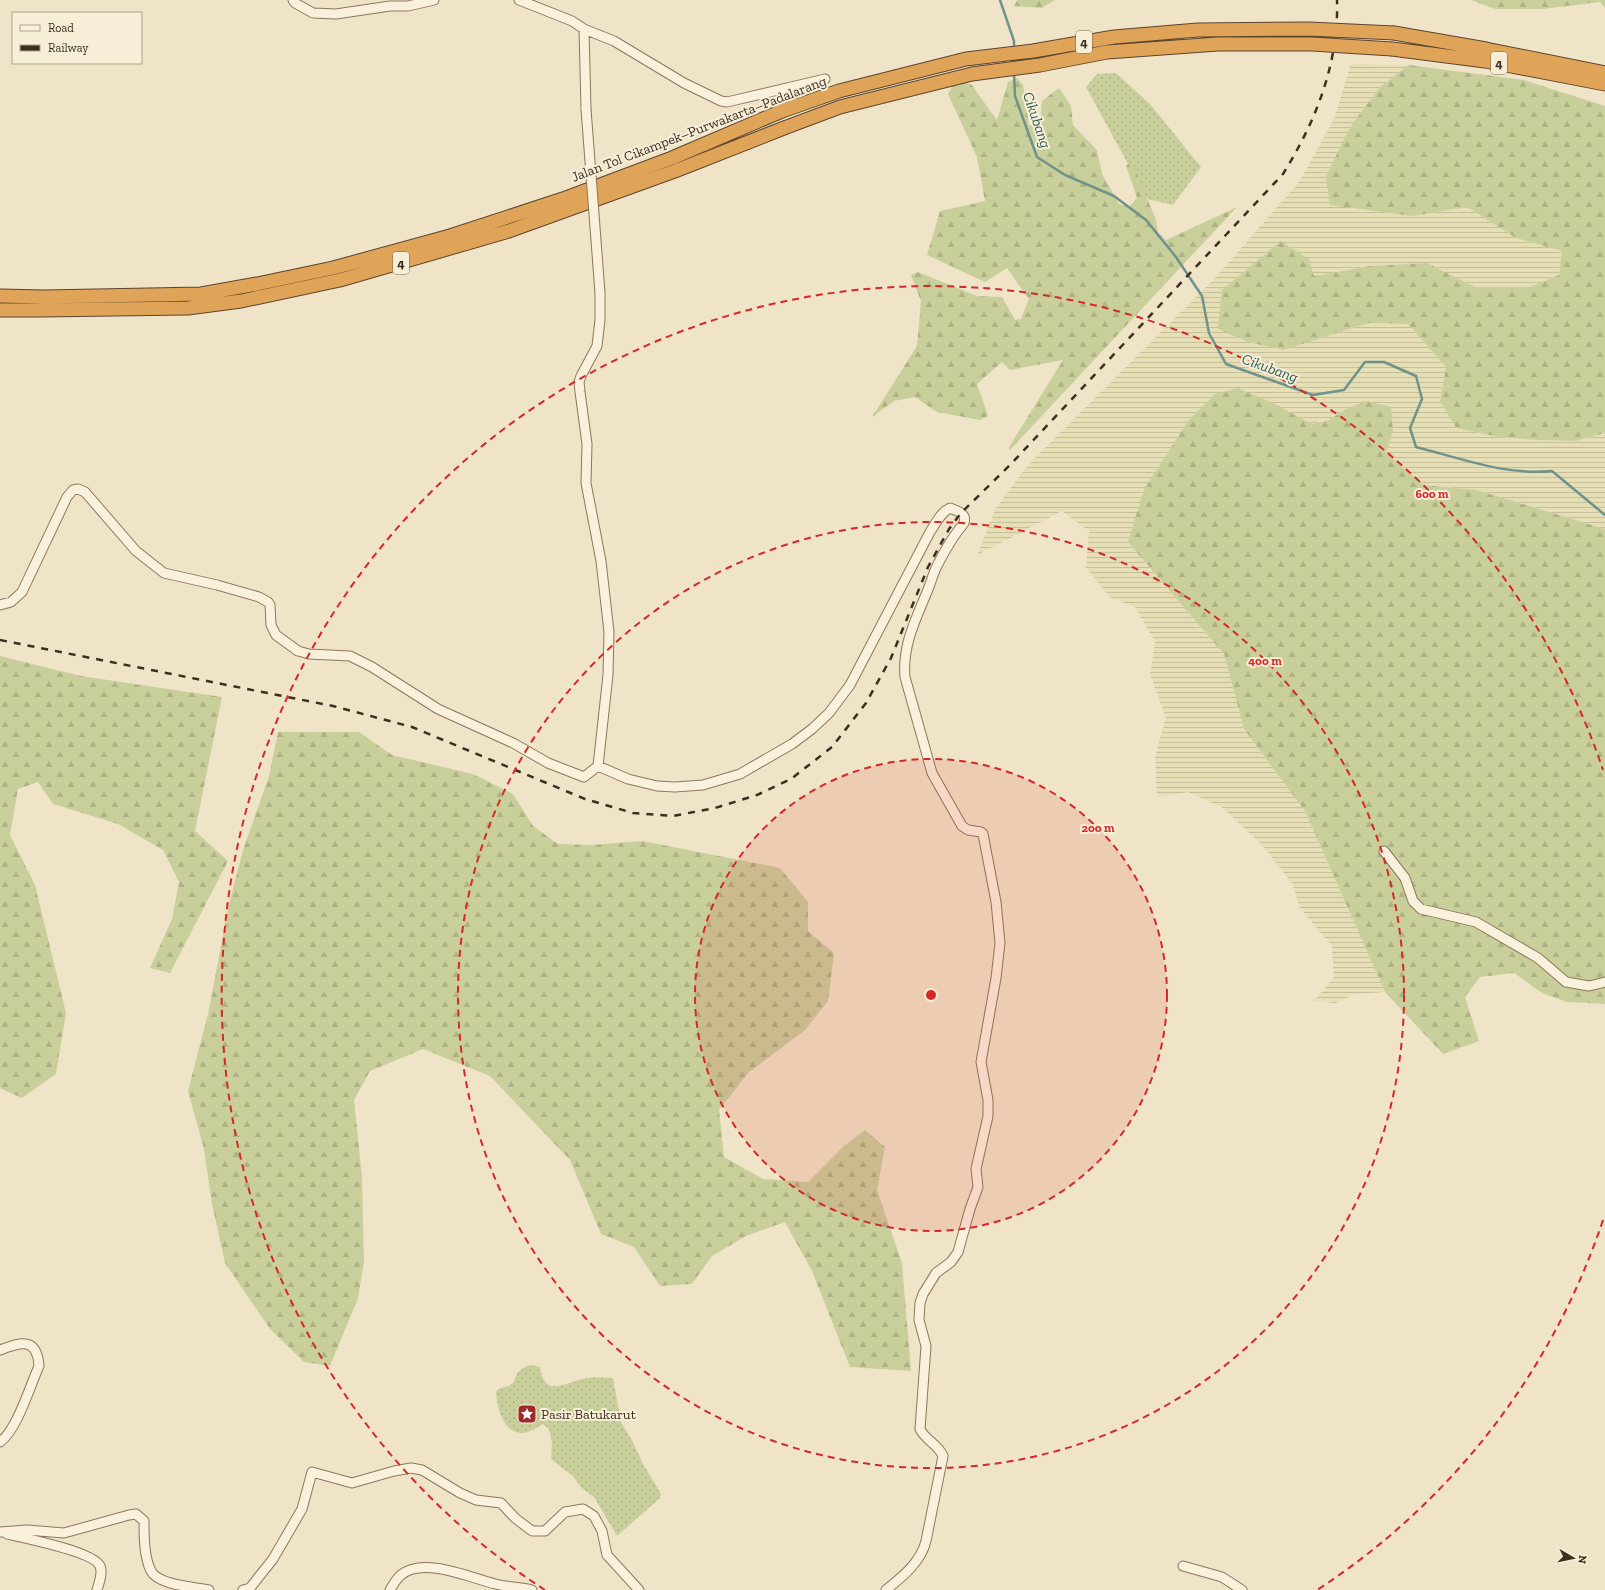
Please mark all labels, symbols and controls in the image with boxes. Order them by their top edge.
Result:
legend [12,12,142,64]
text: Road [48,21,74,35]
road number: 4 [1076,31,1092,53]
text: Railway [48,41,89,55]
road number: 4 [1491,52,1507,74]
street label: Jalan Tol Cikampek–Purwakarta–Padalarang [569,72,829,186]
water label: Cikubang [1019,89,1055,151]
road number: 4 [393,252,409,274]
water label: Cikubang [1239,350,1301,387]
text: 600 m [1415,487,1449,501]
text: 400 m [1248,654,1282,668]
text: 200 m [1081,821,1115,835]
centre of rings [924,988,938,1002]
place icon: Pasir Batukarut [516,1403,538,1425]
place label: Pasir Batukarut [541,1406,637,1423]
north arrow [1553,1538,1593,1578]
text: N [1575,1554,1589,1565]

